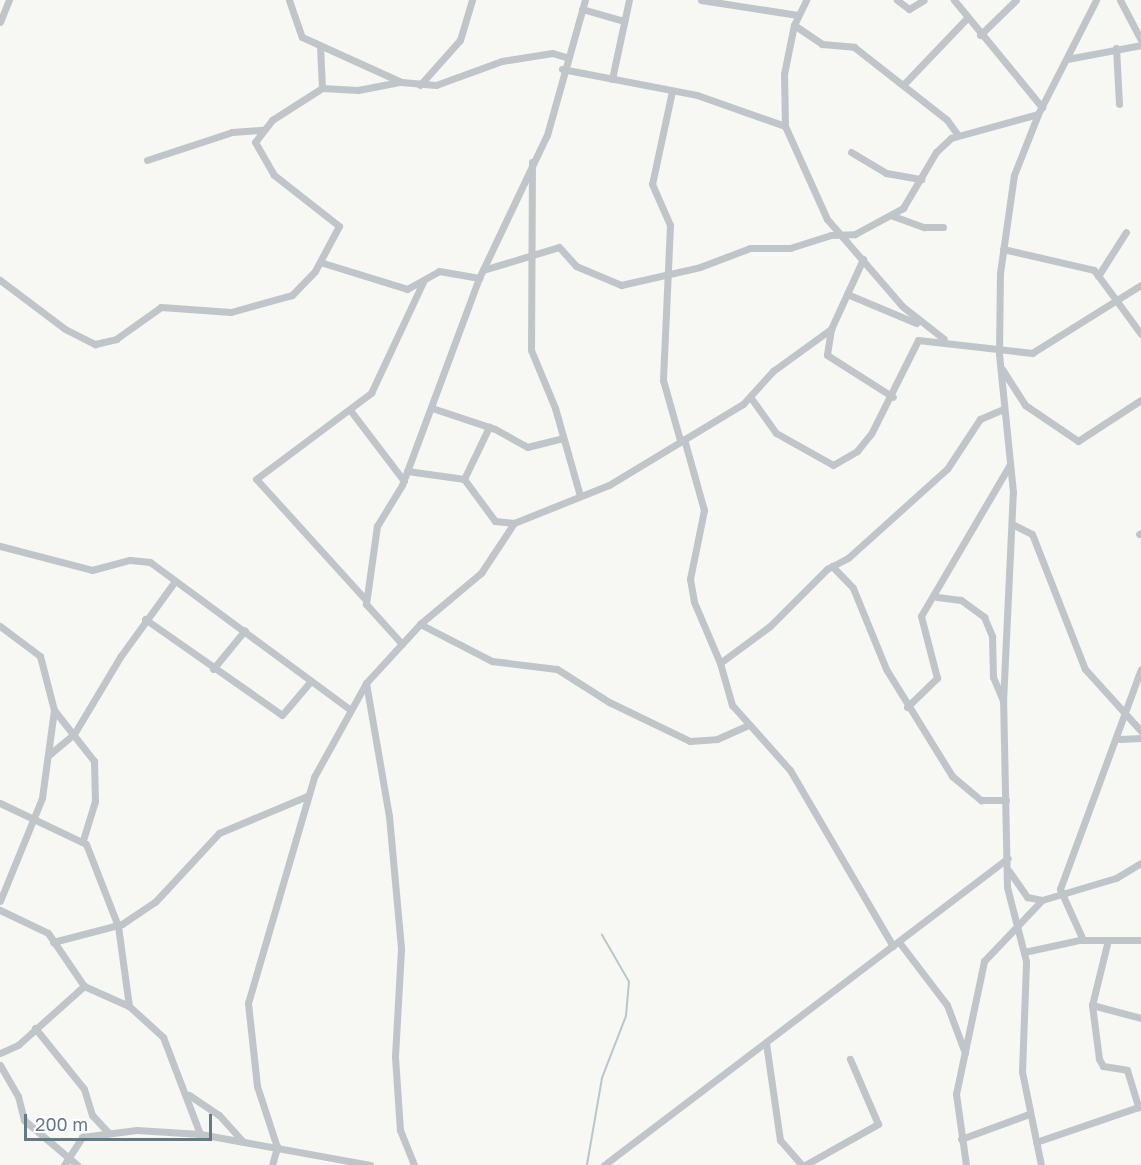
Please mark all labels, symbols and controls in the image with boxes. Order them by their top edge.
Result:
scale bar [27,1102,214,1140]
text: 200 m [35,1113,88,1135]

